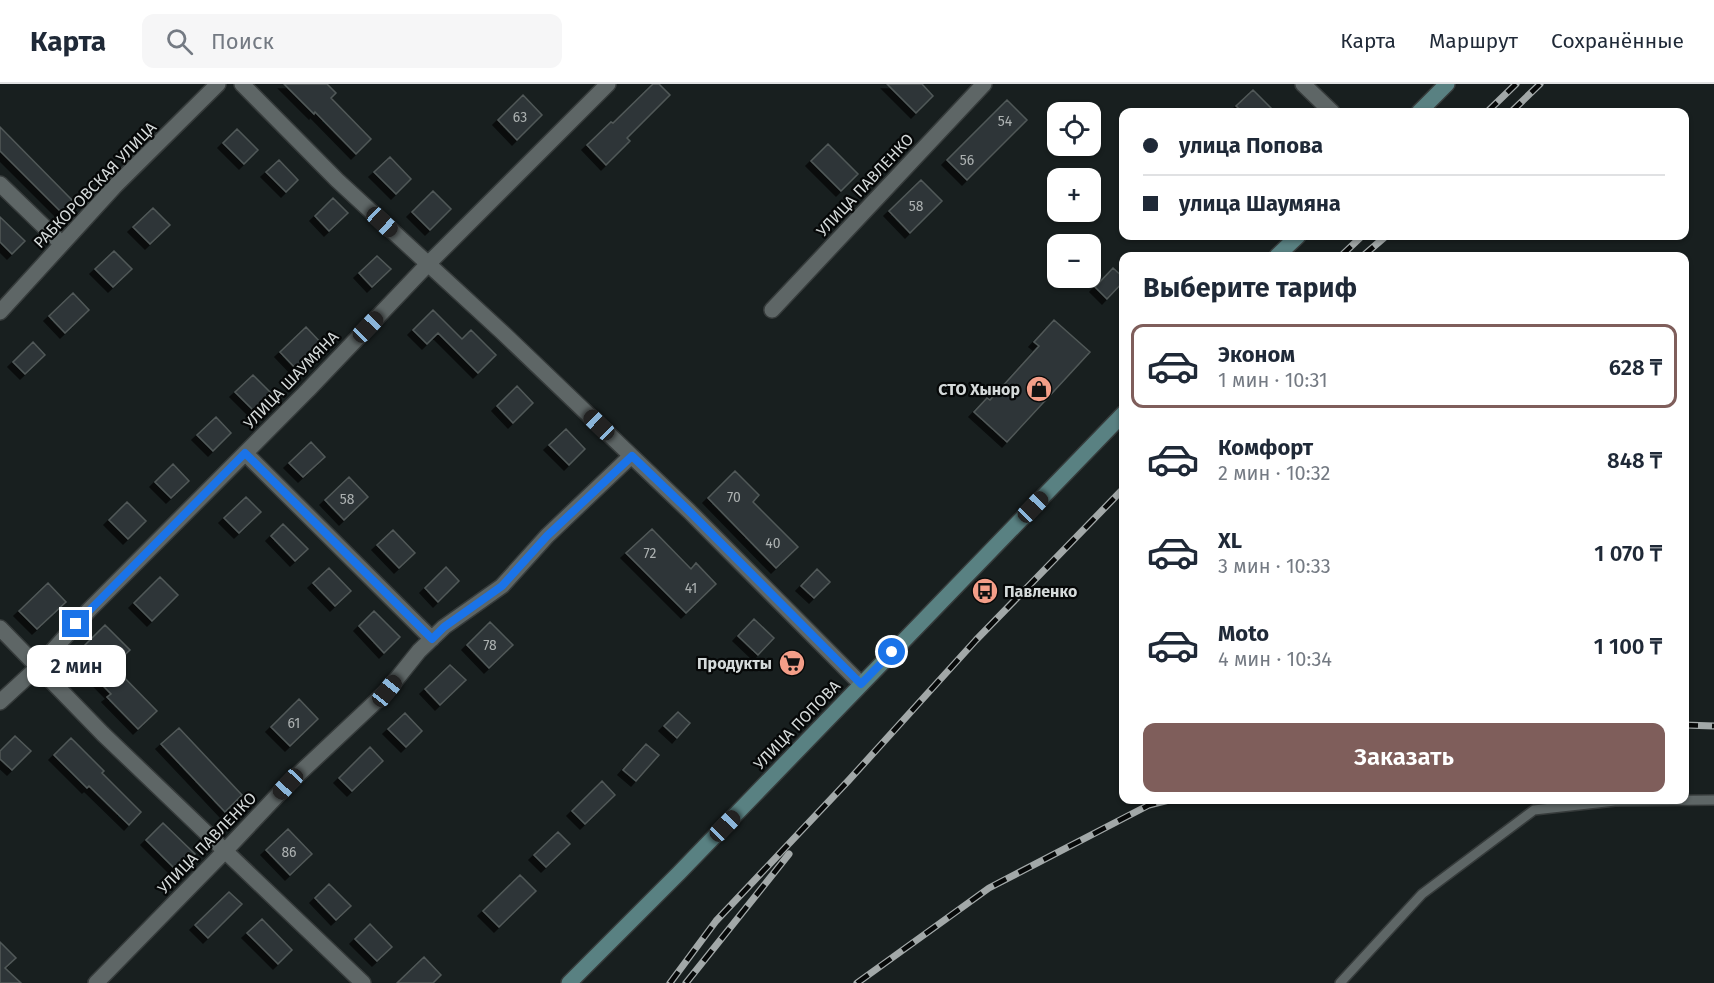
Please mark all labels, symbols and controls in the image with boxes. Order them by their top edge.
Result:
search box [142,14,562,68]
text: Карта [30,25,106,58]
icon: search [163,25,196,58]
text: Поиск [211,28,274,55]
text: Карта [1340,28,1396,54]
text: Маршрут [1429,28,1518,54]
text: Сохранённые [1551,28,1684,54]
map controls [1047,102,1101,288]
button: locate [1047,102,1101,156]
house number: 63 [513,109,527,126]
house number: 54 [998,113,1013,130]
street label: РАБКОРОВСКАЯ УЛИЦА [30,117,161,252]
street label: УЛИЦА ПАВЛЕНКО [812,130,918,240]
text: улица Попова [1179,132,1323,159]
house number: 56 [960,152,974,169]
button: + [1047,168,1101,222]
text: улица Шаумяна [1179,190,1341,217]
house number: 58 [909,198,924,215]
car [363,203,401,241]
button: − [1047,234,1101,288]
text: Выберите тариф [1143,272,1357,304]
car [349,308,387,346]
street label: УЛИЦА ШАУМЯНА [240,327,343,433]
icon: car [1146,339,1200,393]
text: Эконом [1218,341,1295,368]
text: 628 ₸ [1609,354,1662,381]
text: 1 мин · 10:31 [1218,368,1328,392]
shop icon: СТО Хынор [1024,374,1054,404]
place label: СТО Хынор [938,380,1020,399]
car [580,406,618,444]
icon: car [1146,432,1200,486]
text: Комфорт [1218,434,1313,461]
text: 848 ₸ [1607,447,1662,474]
text: 2 мин · 10:32 [1218,461,1330,485]
car [1014,488,1052,526]
house number: 70 [727,489,741,506]
house number: 58 [340,491,355,508]
icon: car [1146,525,1200,579]
text: XL [1218,527,1242,554]
house number: 40 [765,535,781,552]
text: 1 070 ₸ [1594,540,1662,567]
house number: 72 [644,545,657,562]
text: 3 мин · 10:33 [1218,554,1331,578]
bus stop icon: Павленко [970,576,1000,606]
house number: 41 [685,580,697,597]
place label: Павленко [1004,582,1077,601]
route end [62,610,89,637]
icon: car [1146,618,1200,672]
text: Moto [1218,620,1269,647]
text: 1 100 ₸ [1594,633,1662,660]
house number: 78 [483,637,497,654]
route start [878,638,905,665]
callout: 2 мин [26,645,125,687]
text: 4 мин · 10:34 [1218,647,1332,671]
supermarket icon: Продукты [777,648,807,678]
text: 2 мин [50,654,103,678]
place label: Продукты [697,654,772,673]
car [369,671,405,711]
street label: УЛИЦА ПОПОВА [750,676,845,773]
house number: 61 [288,715,300,732]
button: Заказать [1143,723,1665,792]
car [269,765,307,803]
street label: УЛИЦА ПАВЛЕНКО [154,788,260,898]
car [706,807,744,845]
house number: 86 [281,844,297,861]

